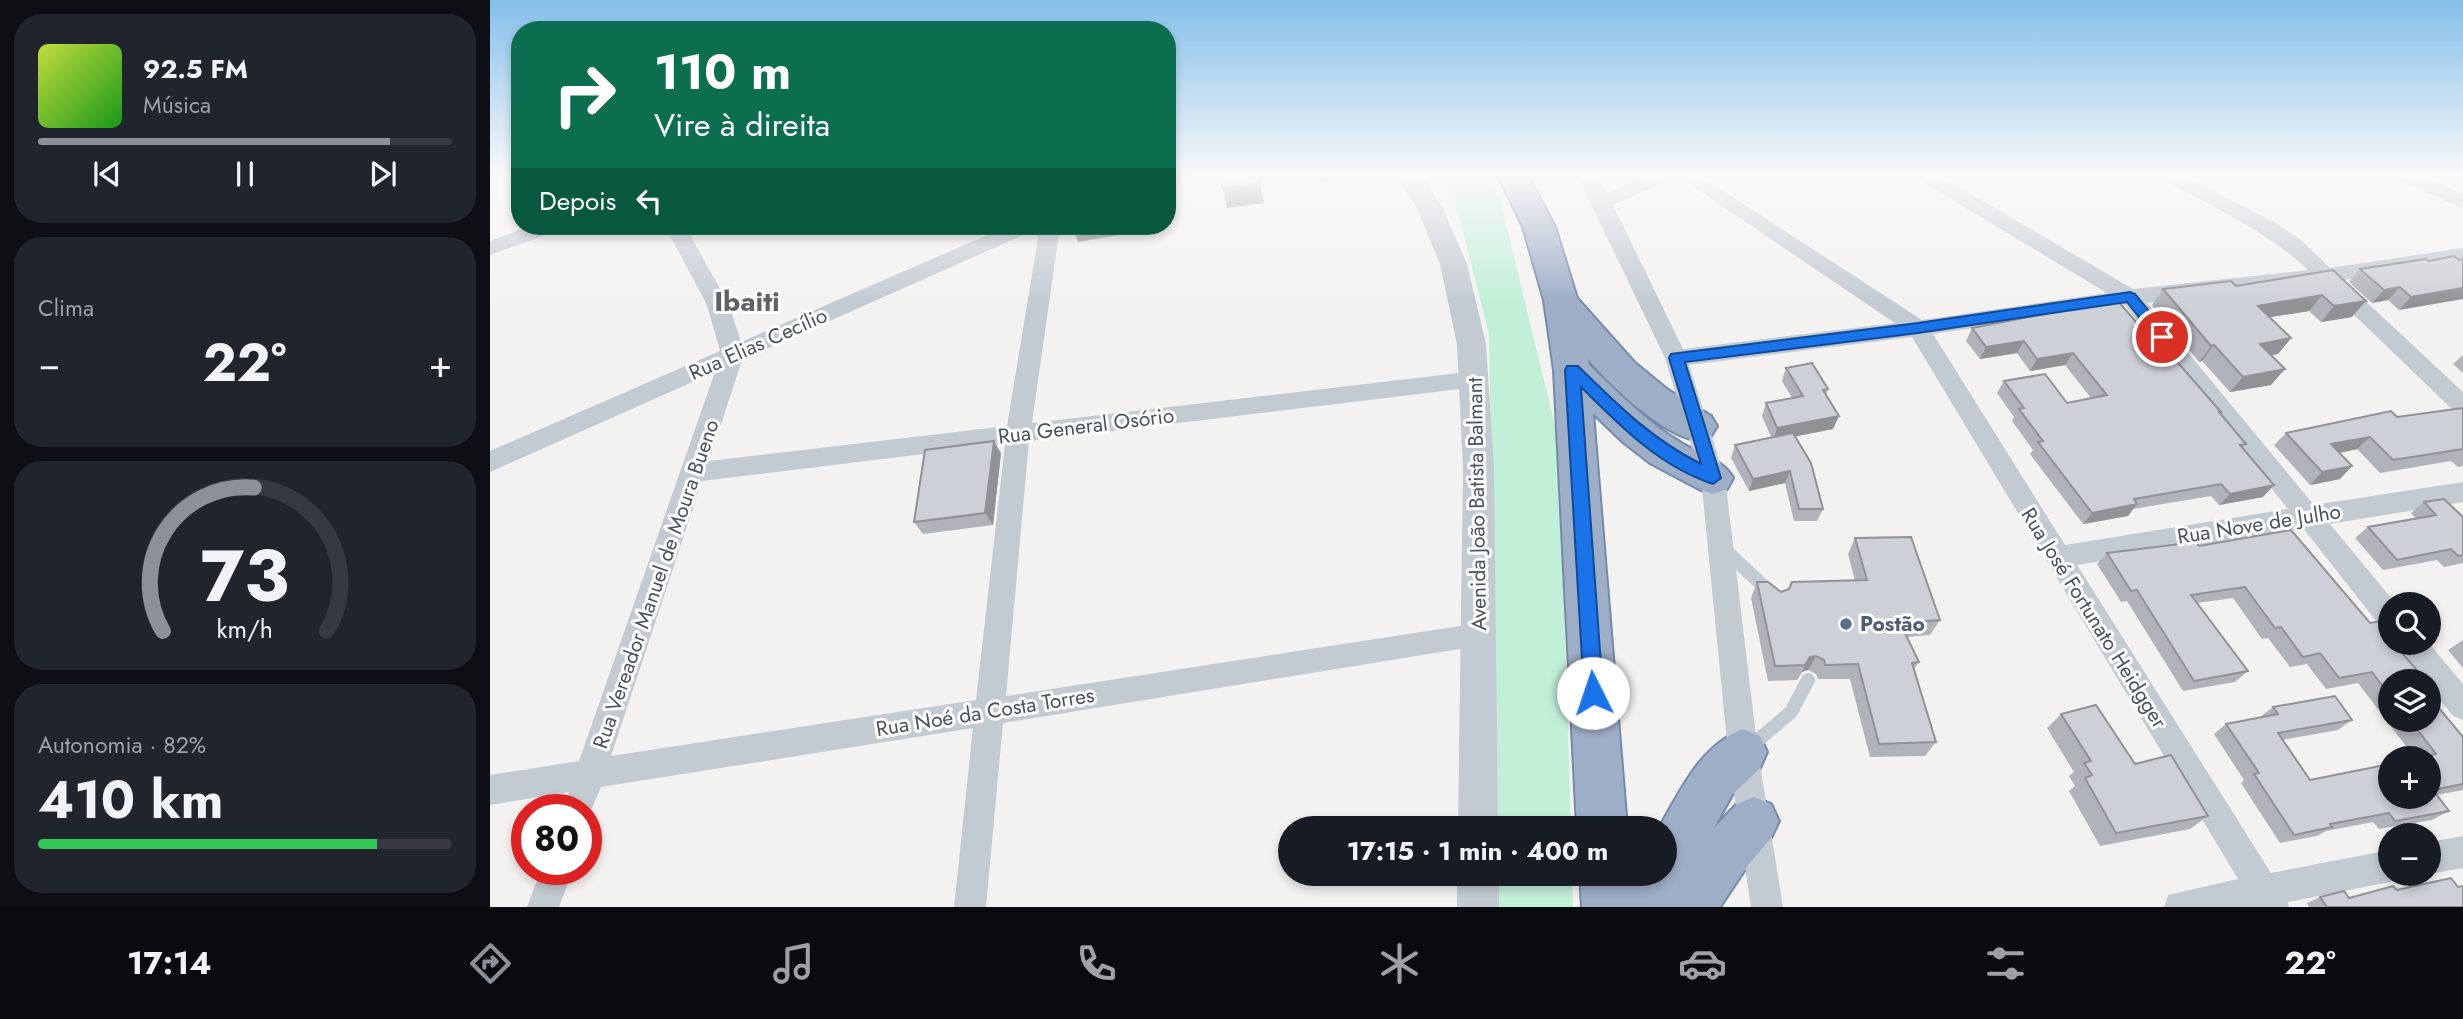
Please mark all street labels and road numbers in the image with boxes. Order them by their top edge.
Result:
street label: Rua Elias Cecílio [684,300,832,388]
street label: Avenida João Batista Balmant [1460,377,1494,631]
street label: Rua General Osório [996,400,1176,452]
street label: Rua Vereador Manuel de Moura Bueno [585,415,727,753]
street label: Rua Nove de Julho [2175,496,2343,552]
street label: Rua José Fortunato Heidgger [2014,502,2175,735]
street label: Rua Noé da Costa Torres [874,680,1096,744]

